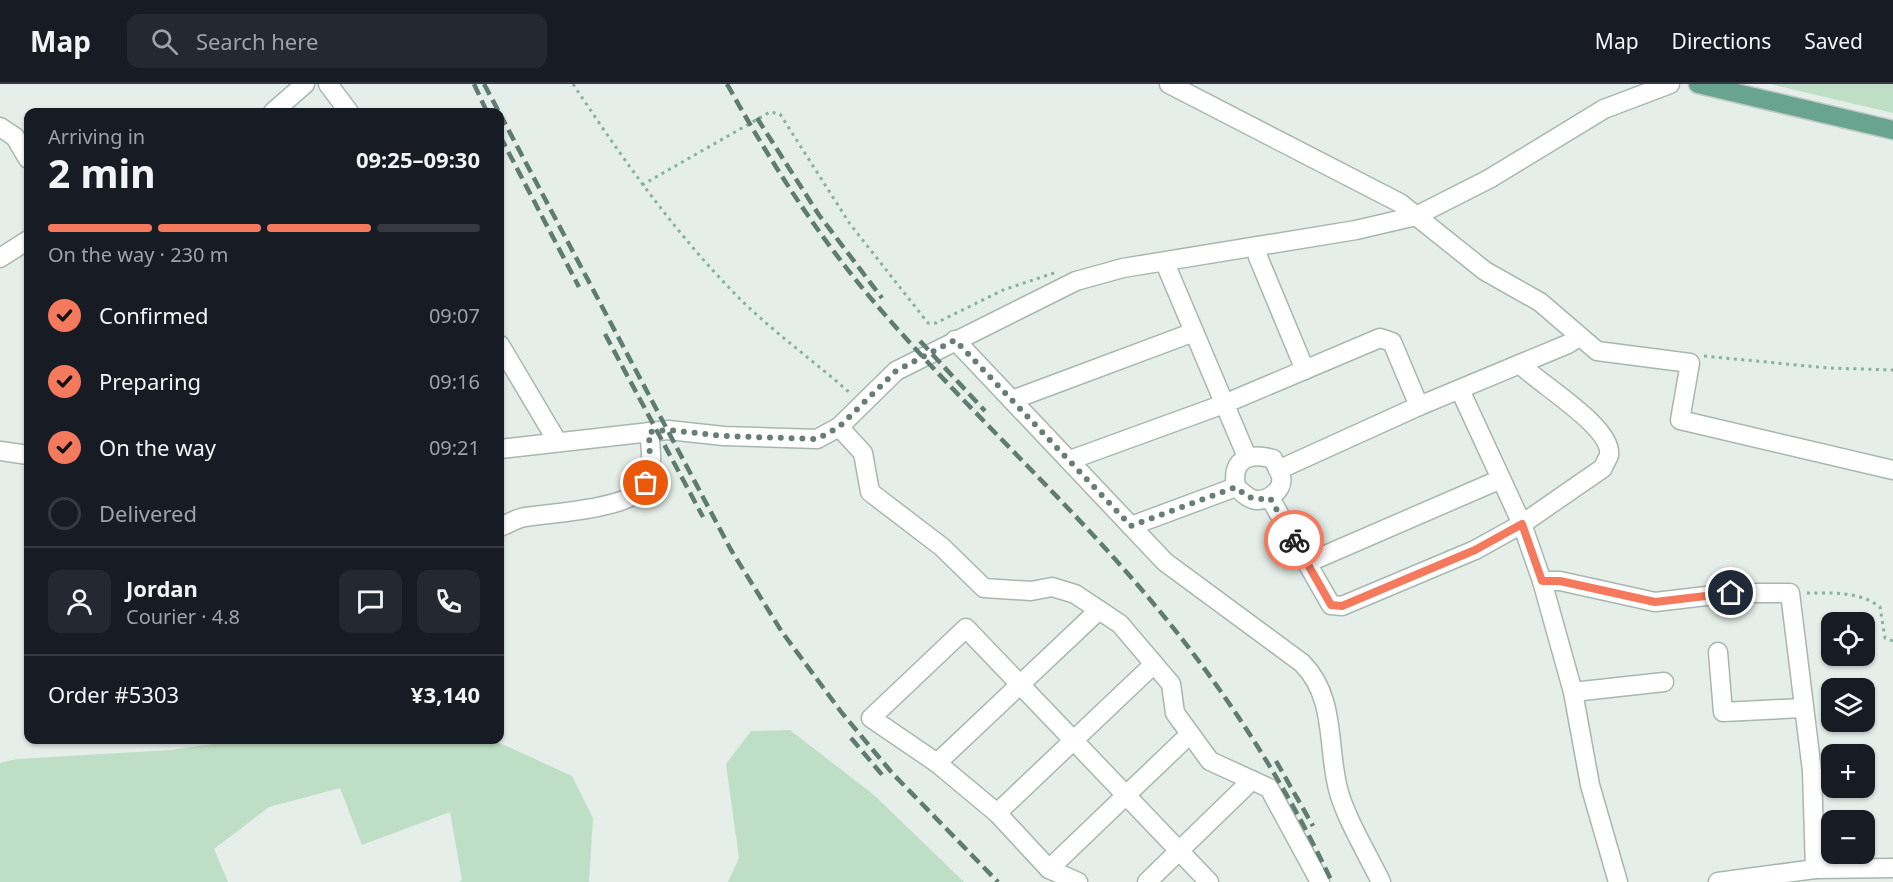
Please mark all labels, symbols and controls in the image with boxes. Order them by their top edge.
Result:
search box [127,14,547,68]
text: Map [30,22,91,60]
icon: search [148,25,181,58]
text: Search here [196,26,318,56]
text: Map [1595,27,1639,55]
text: Directions [1672,27,1771,55]
text: Saved [1804,27,1863,55]
text: Arriving in [48,123,145,150]
text: 09:25–09:30 [356,144,480,174]
text: 2 min [48,146,155,199]
text: On the way · 230 m [48,241,228,268]
icon: check [48,299,81,332]
text: Confirmed [99,300,209,330]
text: 09:07 [429,302,480,329]
icon: check [48,365,81,398]
text: Preparing [99,366,201,396]
text: 09:16 [429,368,480,395]
icon: check [48,431,81,464]
text: On the way [99,432,216,462]
text: 09:21 [429,434,480,461]
pin [620,457,671,508]
icon: bag [629,466,662,499]
text: Delivered [99,498,197,528]
courier [1264,510,1324,570]
icon: bike [1278,524,1311,557]
pin [1705,567,1756,618]
button: person [48,570,111,633]
button: chat [339,570,402,633]
button: phone [417,570,480,633]
text: Jordan [126,573,198,603]
icon: home [1714,576,1747,609]
text: Courier · 4.8 [126,603,240,630]
map controls [1821,612,1875,864]
button: locate [1821,612,1875,666]
button: layers [1821,678,1875,732]
text: Order #5303 [48,679,179,709]
text: ¥3,140 [411,679,480,709]
button: + [1821,744,1875,798]
button: − [1821,810,1875,864]

